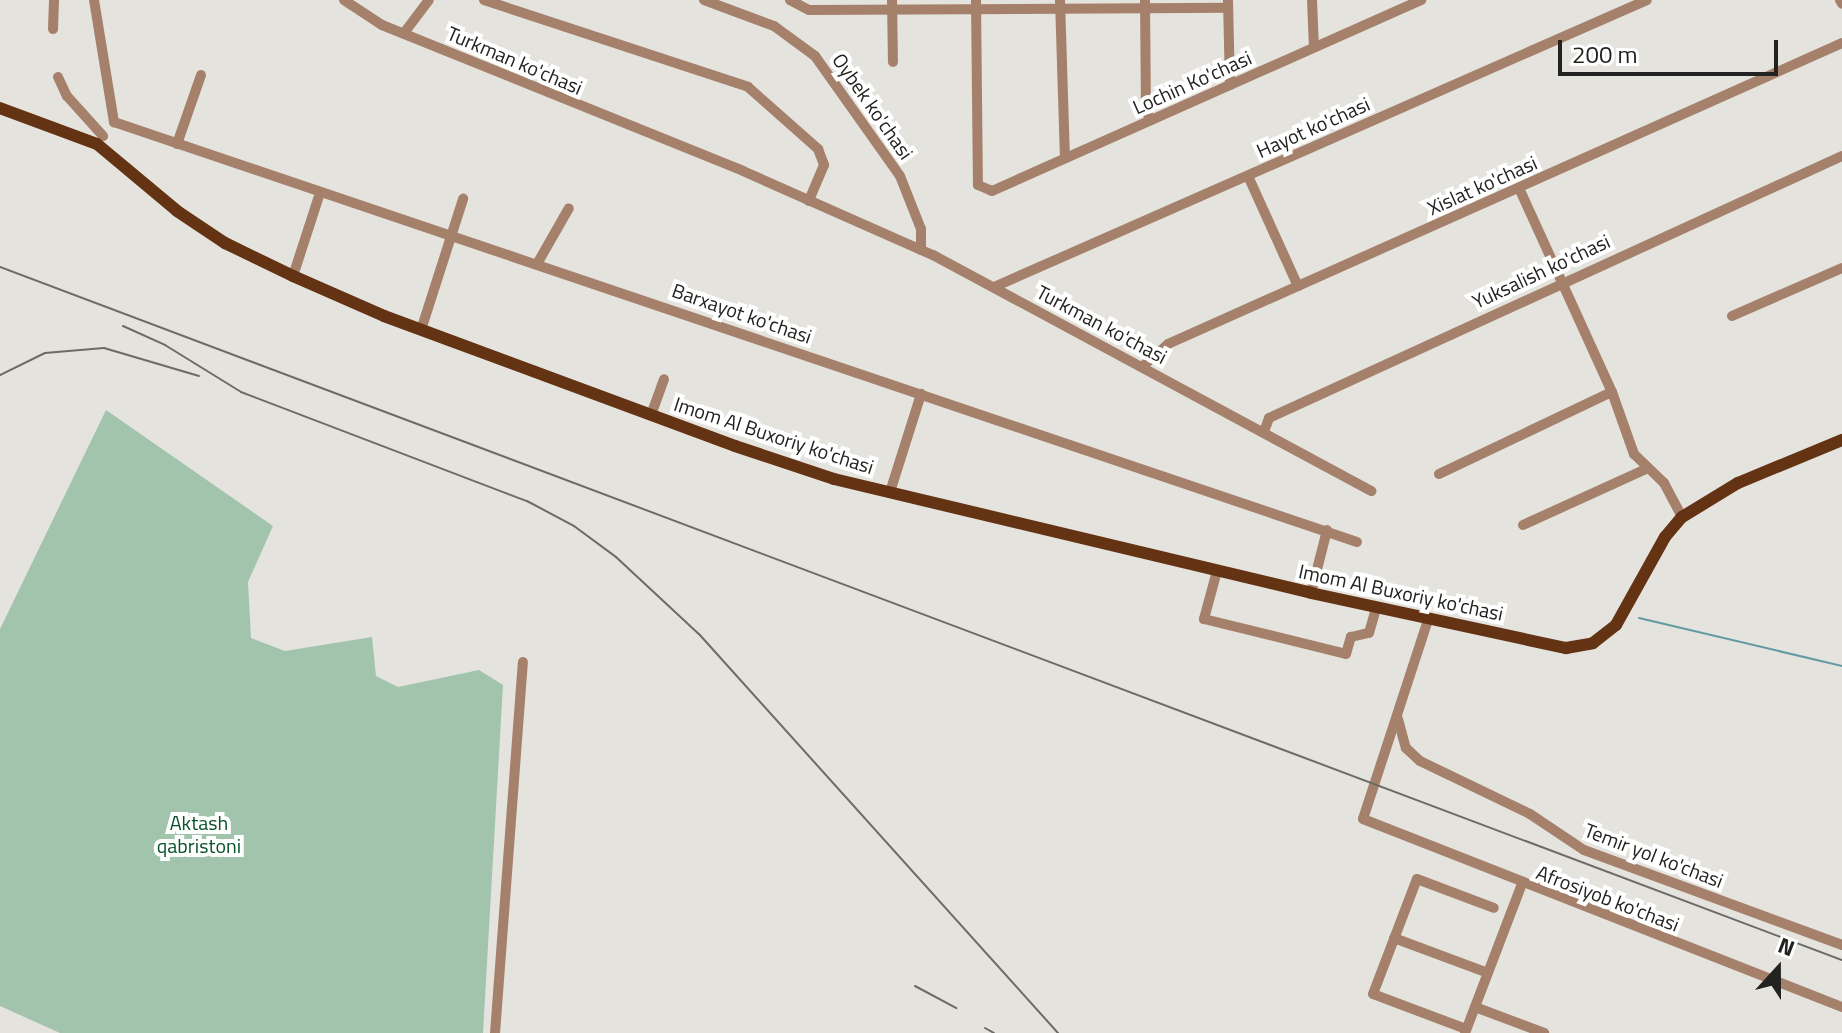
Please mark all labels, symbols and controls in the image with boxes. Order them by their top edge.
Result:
street label: Turkman ko'chasi [444,21,586,99]
scale bar [1562,24,1782,74]
text: 200 m [1572,36,1638,72]
street label: Lochin Ko'chasi [1129,45,1255,119]
street label: Oybek ko'chasi [828,48,918,164]
street label: Hayot ko'chasi [1253,91,1373,163]
street label: Xislat ko'chasi [1423,150,1541,220]
street label: Yuksalish ko'chasi [1468,229,1614,313]
street label: Barxayot ko'chasi [669,278,815,348]
street label: Turkman ko'chasi [1033,280,1171,368]
street label: Imom Al Buxoriy ko'chasi [671,391,877,479]
street label: Imom Al Buxoriy ko'chasi [1297,559,1505,625]
park label: Aktash qabristoni [157,811,241,858]
street label: Temir yol ko'chasi [1581,817,1727,893]
street label: Afrosiyob ko'chasi [1533,860,1683,936]
text: N [1773,928,1800,965]
north arrow [1738,929,1818,1009]

